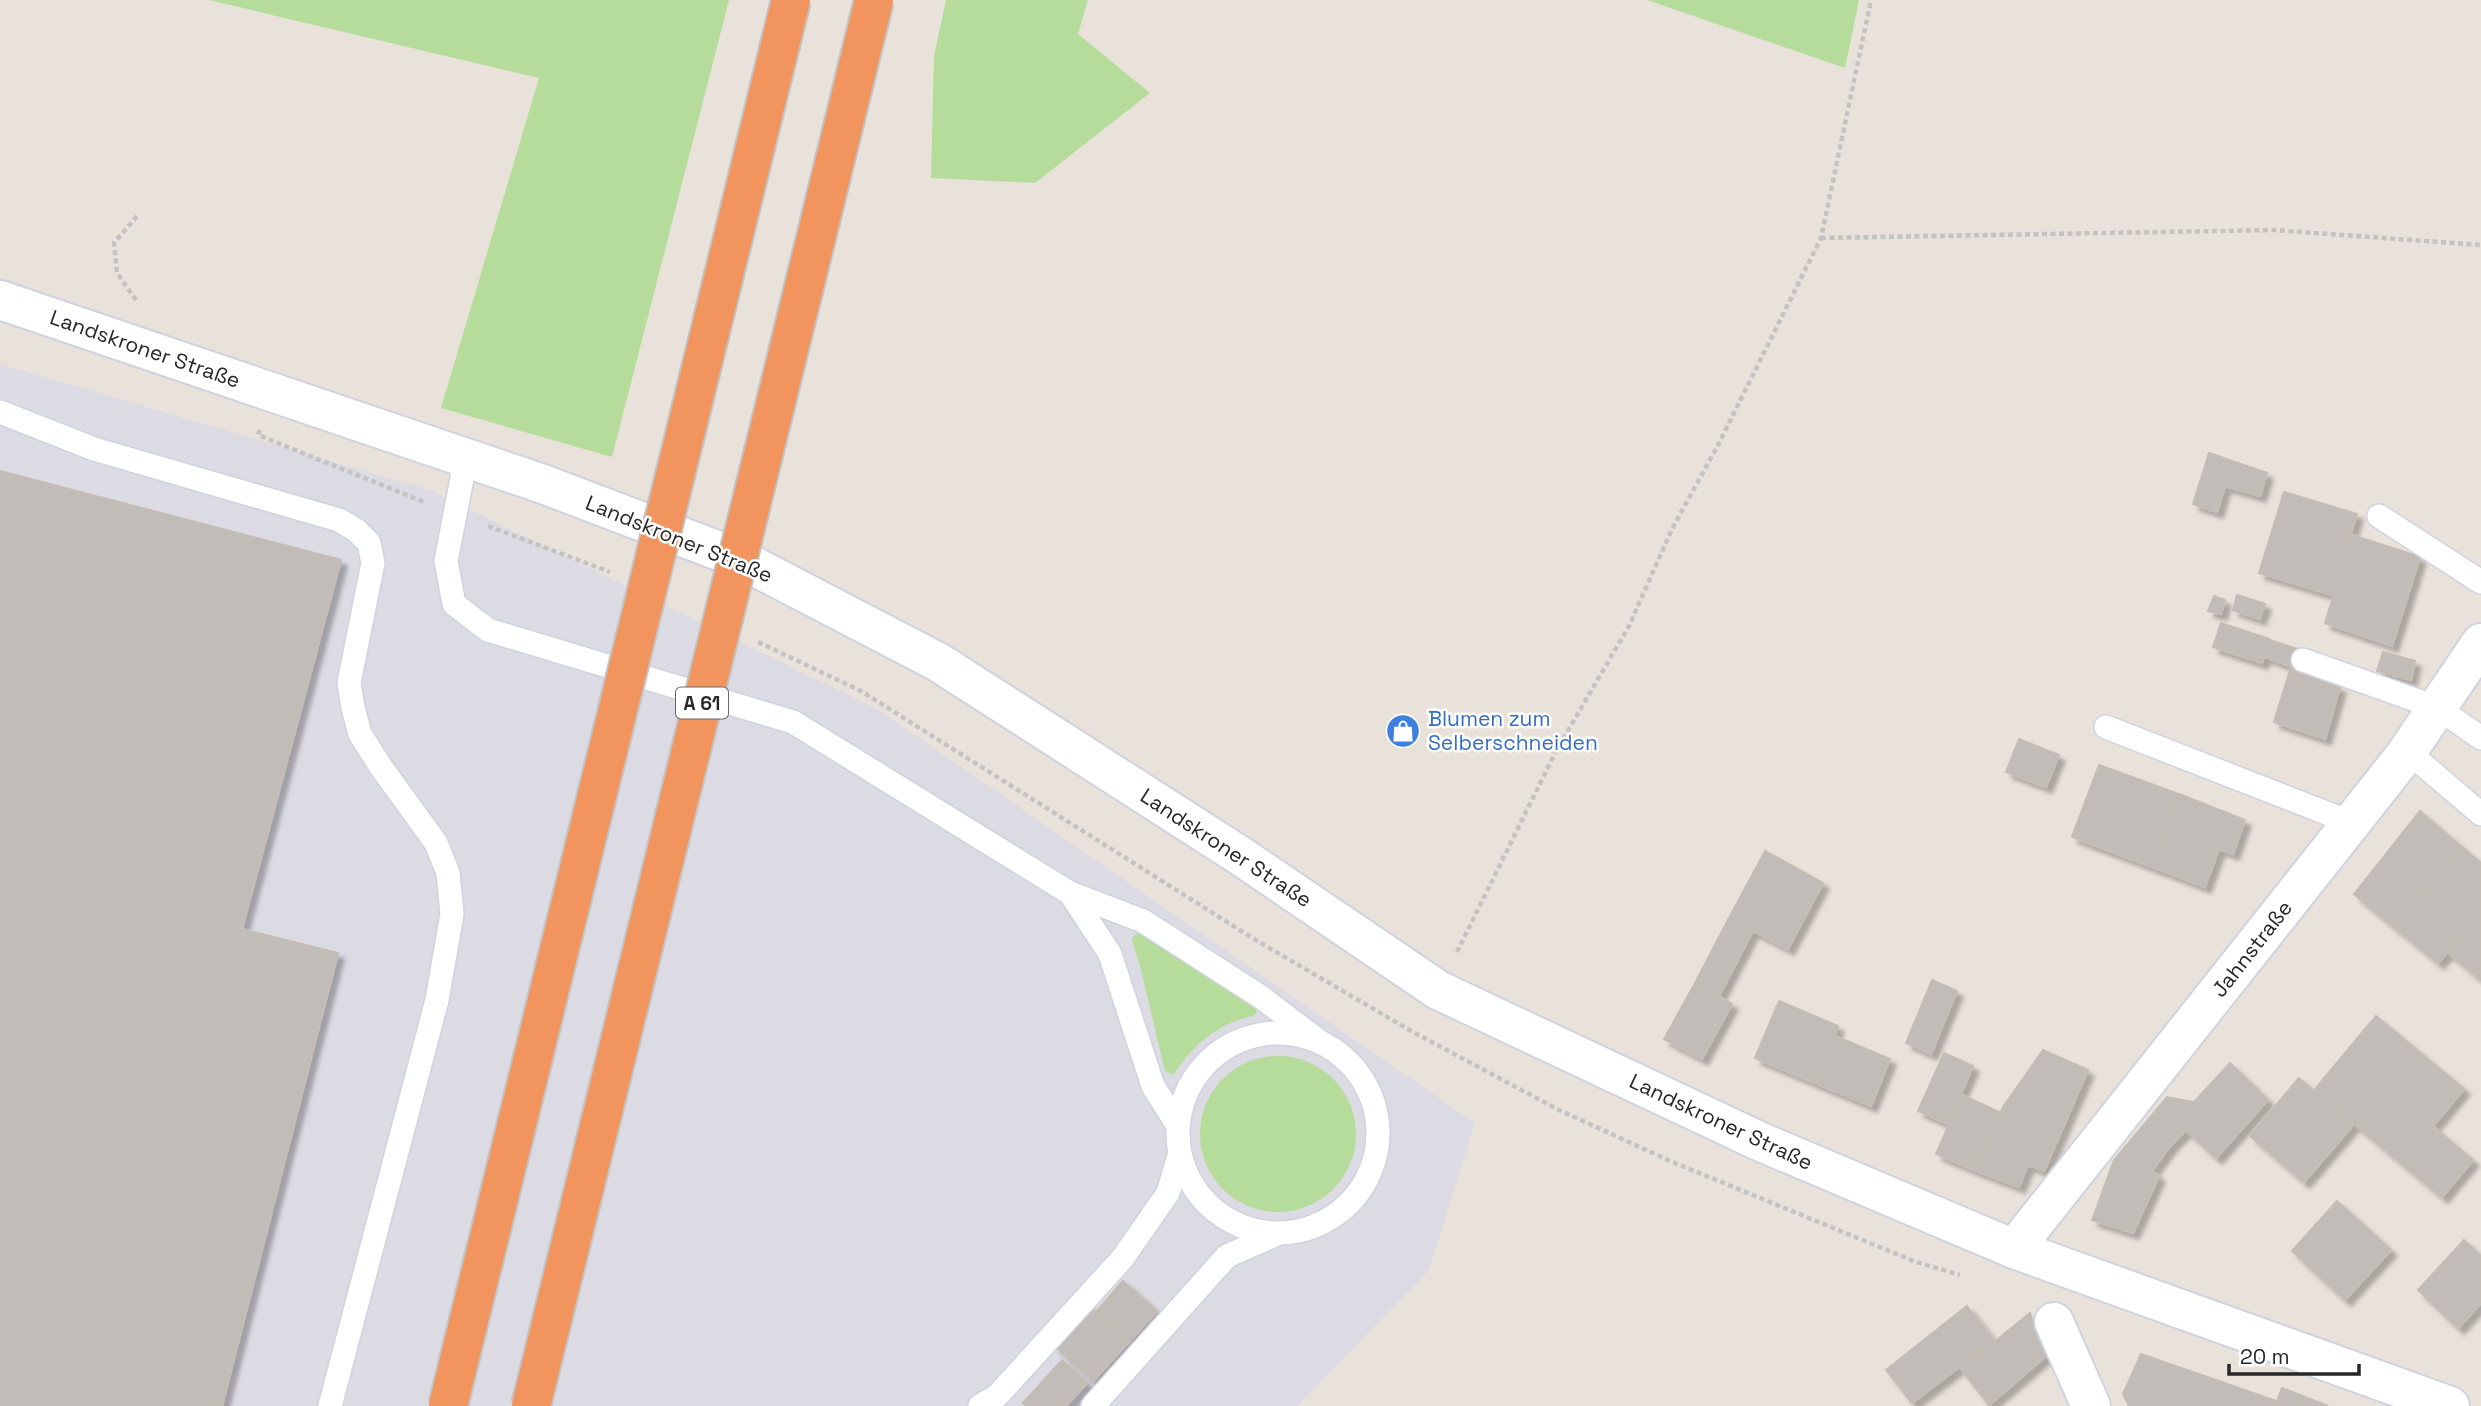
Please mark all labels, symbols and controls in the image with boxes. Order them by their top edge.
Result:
street label: Landskroner Straße [47,303,244,394]
street label: Landskroner Straße [582,489,777,588]
road number: A 61 [676,688,728,718]
place label: Blumen zum Selberschneiden [1428,705,1598,756]
shop icon: Blumen zum Selberschneiden [1384,712,1422,750]
street label: Landskroner Straße [1135,782,1317,913]
street label: Jahnstraße [2205,895,2298,1003]
street label: Landskroner Straße [1625,1067,1817,1176]
scale bar [2229,1332,2358,1376]
text: 20 m [2240,1343,2290,1370]

